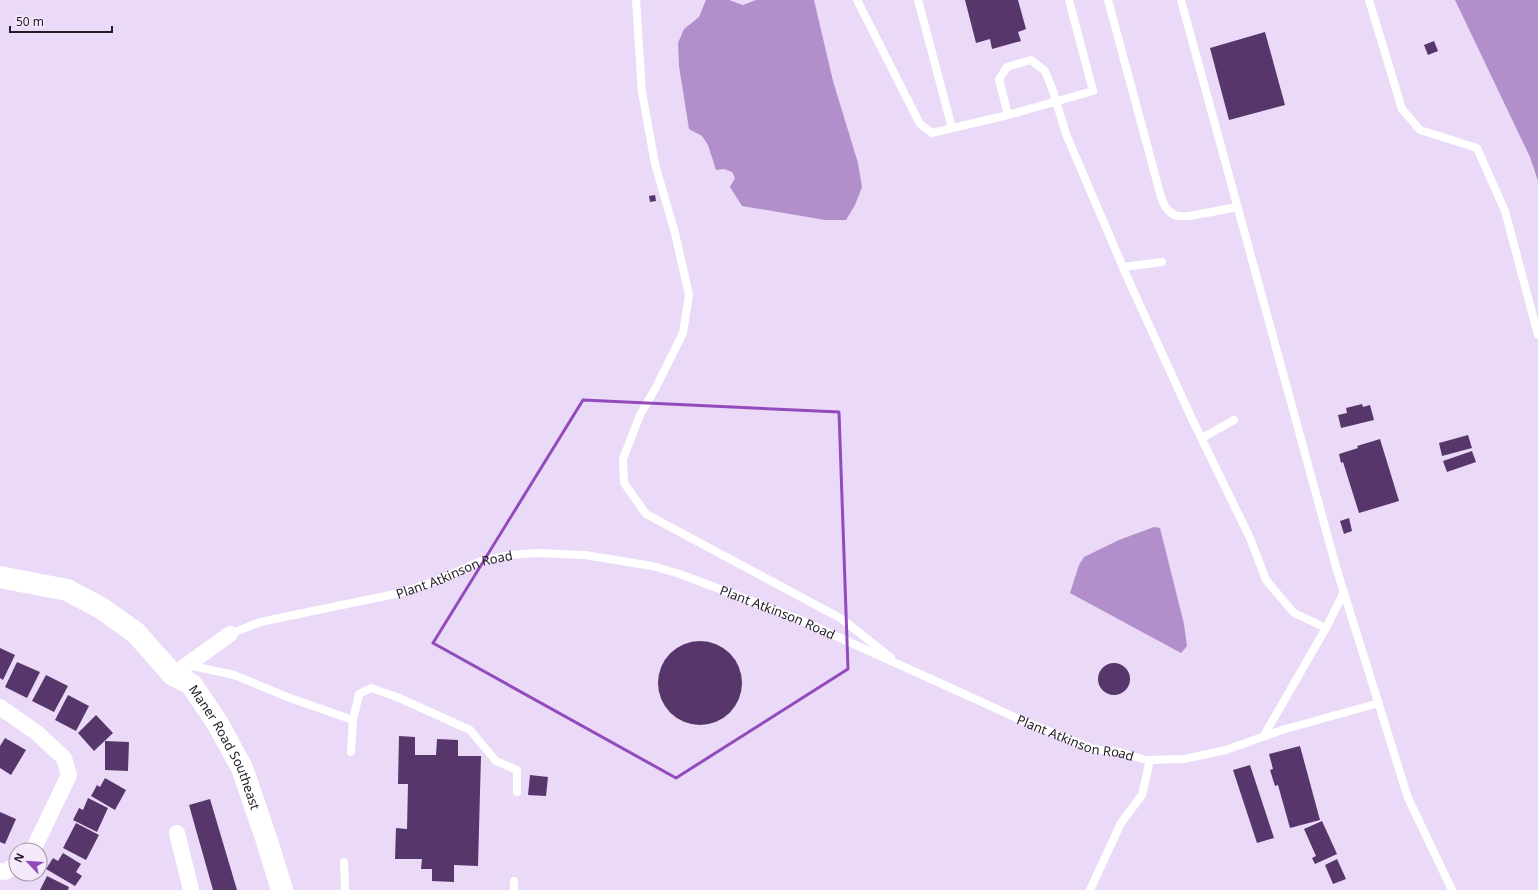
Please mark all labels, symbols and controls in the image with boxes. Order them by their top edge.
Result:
scale bar [10,8,112,34]
text: 50 m [16,13,44,30]
street label: Plant Atkinson Road [394,546,514,603]
street label: Plant Atkinson Road [717,581,838,644]
street label: Maner Road Southeast [185,681,265,812]
street label: Plant Atkinson Road [1014,710,1136,765]
north arrow [8,842,48,882]
text: N [10,850,27,865]

